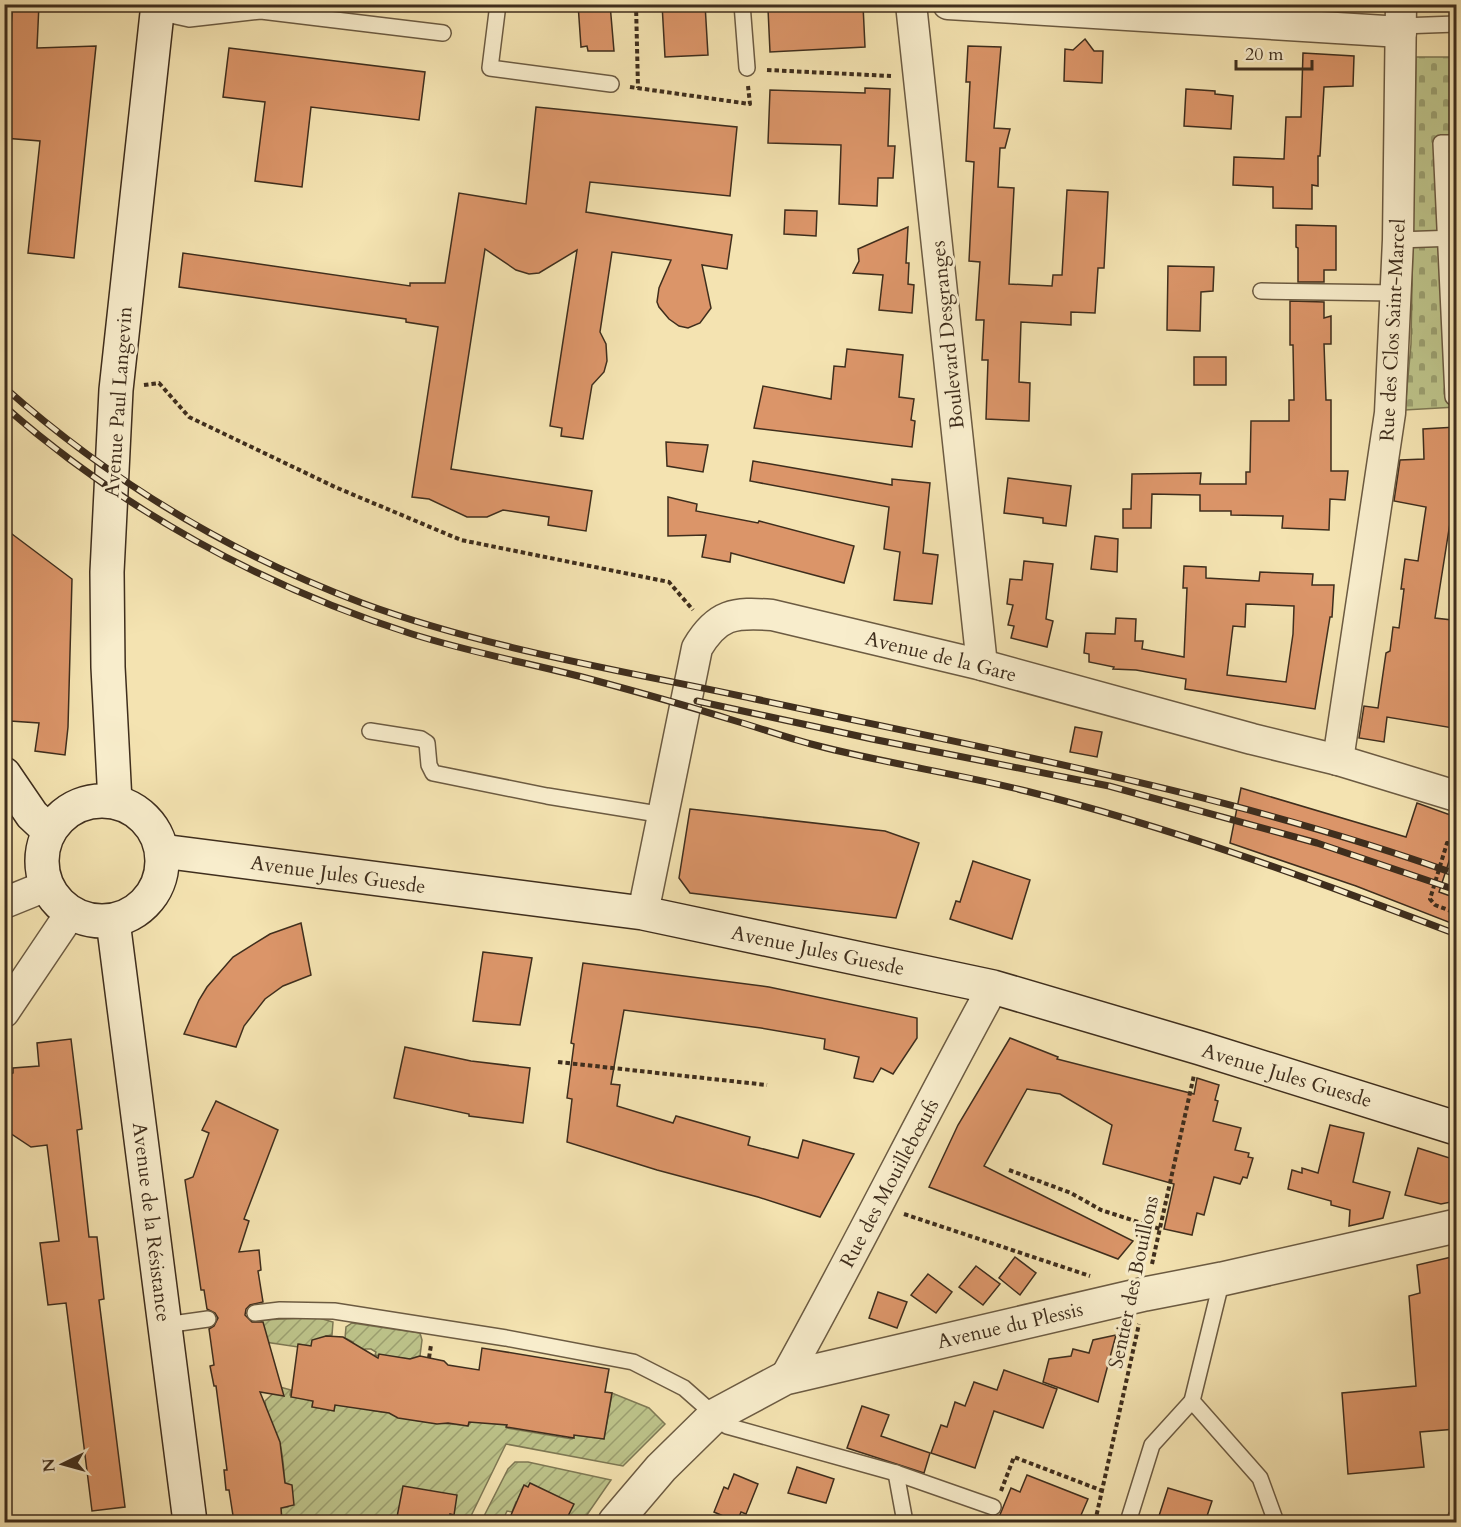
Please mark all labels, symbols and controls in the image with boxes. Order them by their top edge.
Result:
scale bar [1236,33,1312,71]
text: 20 m [1245,42,1284,67]
street label: Rue des Clos Saint-Marcel [1373,218,1412,442]
street label: Boulevard Desgranges [924,239,971,430]
street label: Avenue Paul Langevin [98,305,139,499]
street label: Avenue de la Gare [862,625,1019,688]
street label: Avenue Jules Guesde [249,849,427,900]
street label: Avenue Jules Guesde [729,919,907,982]
street label: Avenue Jules Guesde [1199,1037,1375,1114]
street label: Rue des Mouillebœufs [834,1094,945,1272]
street label: Avenue de la Résistance [126,1121,177,1323]
street label: Sentier des Bouillons [1102,1193,1165,1371]
street label: Avenue du Plessis [935,1296,1086,1355]
north arrow [33,1434,93,1494]
text: N [37,1457,61,1473]

